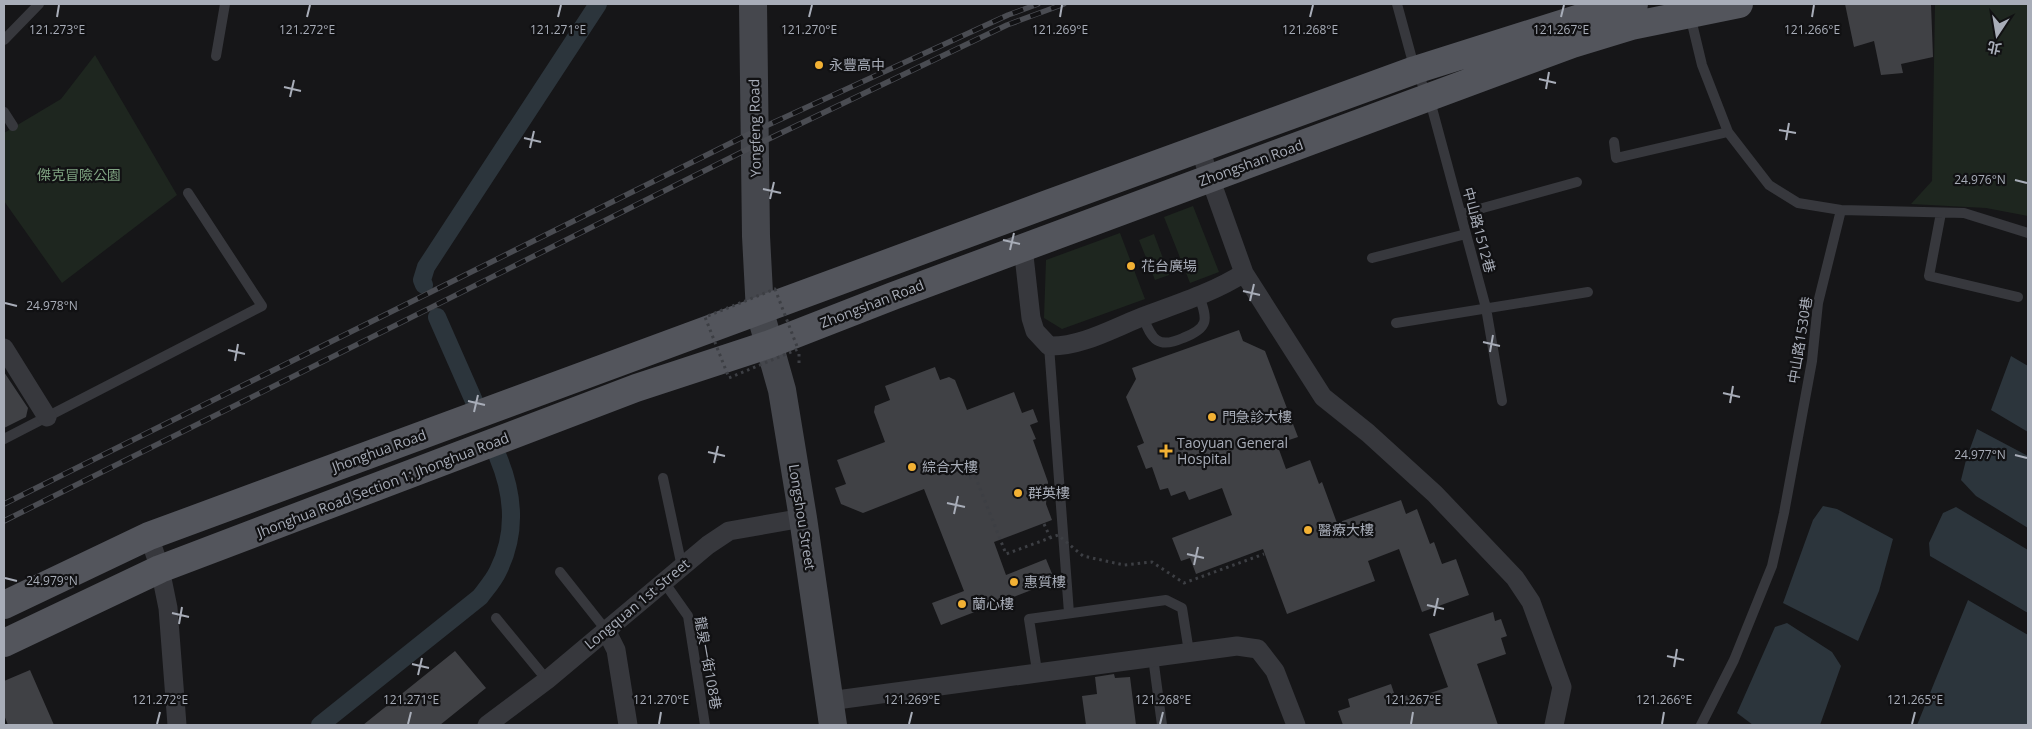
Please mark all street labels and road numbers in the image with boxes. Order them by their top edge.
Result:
street label: Yongfeng Road [744,79,765,177]
street label: Zhongshan Road [1196,135,1306,190]
street label: 中山路1512巷 [1459,185,1500,275]
street label: Zhongshan Road [817,275,927,332]
street label: 中山路1530巷 [1783,295,1816,385]
street label: Jhonghua Road [327,425,429,477]
street label: Jhonghua Road Section 1; Jhonghua Road [252,428,511,542]
street label: Longshou Street [785,463,820,571]
street label: Longquan 1st Street [580,554,693,653]
street label: 龍泉一街108巷 [691,615,726,711]

